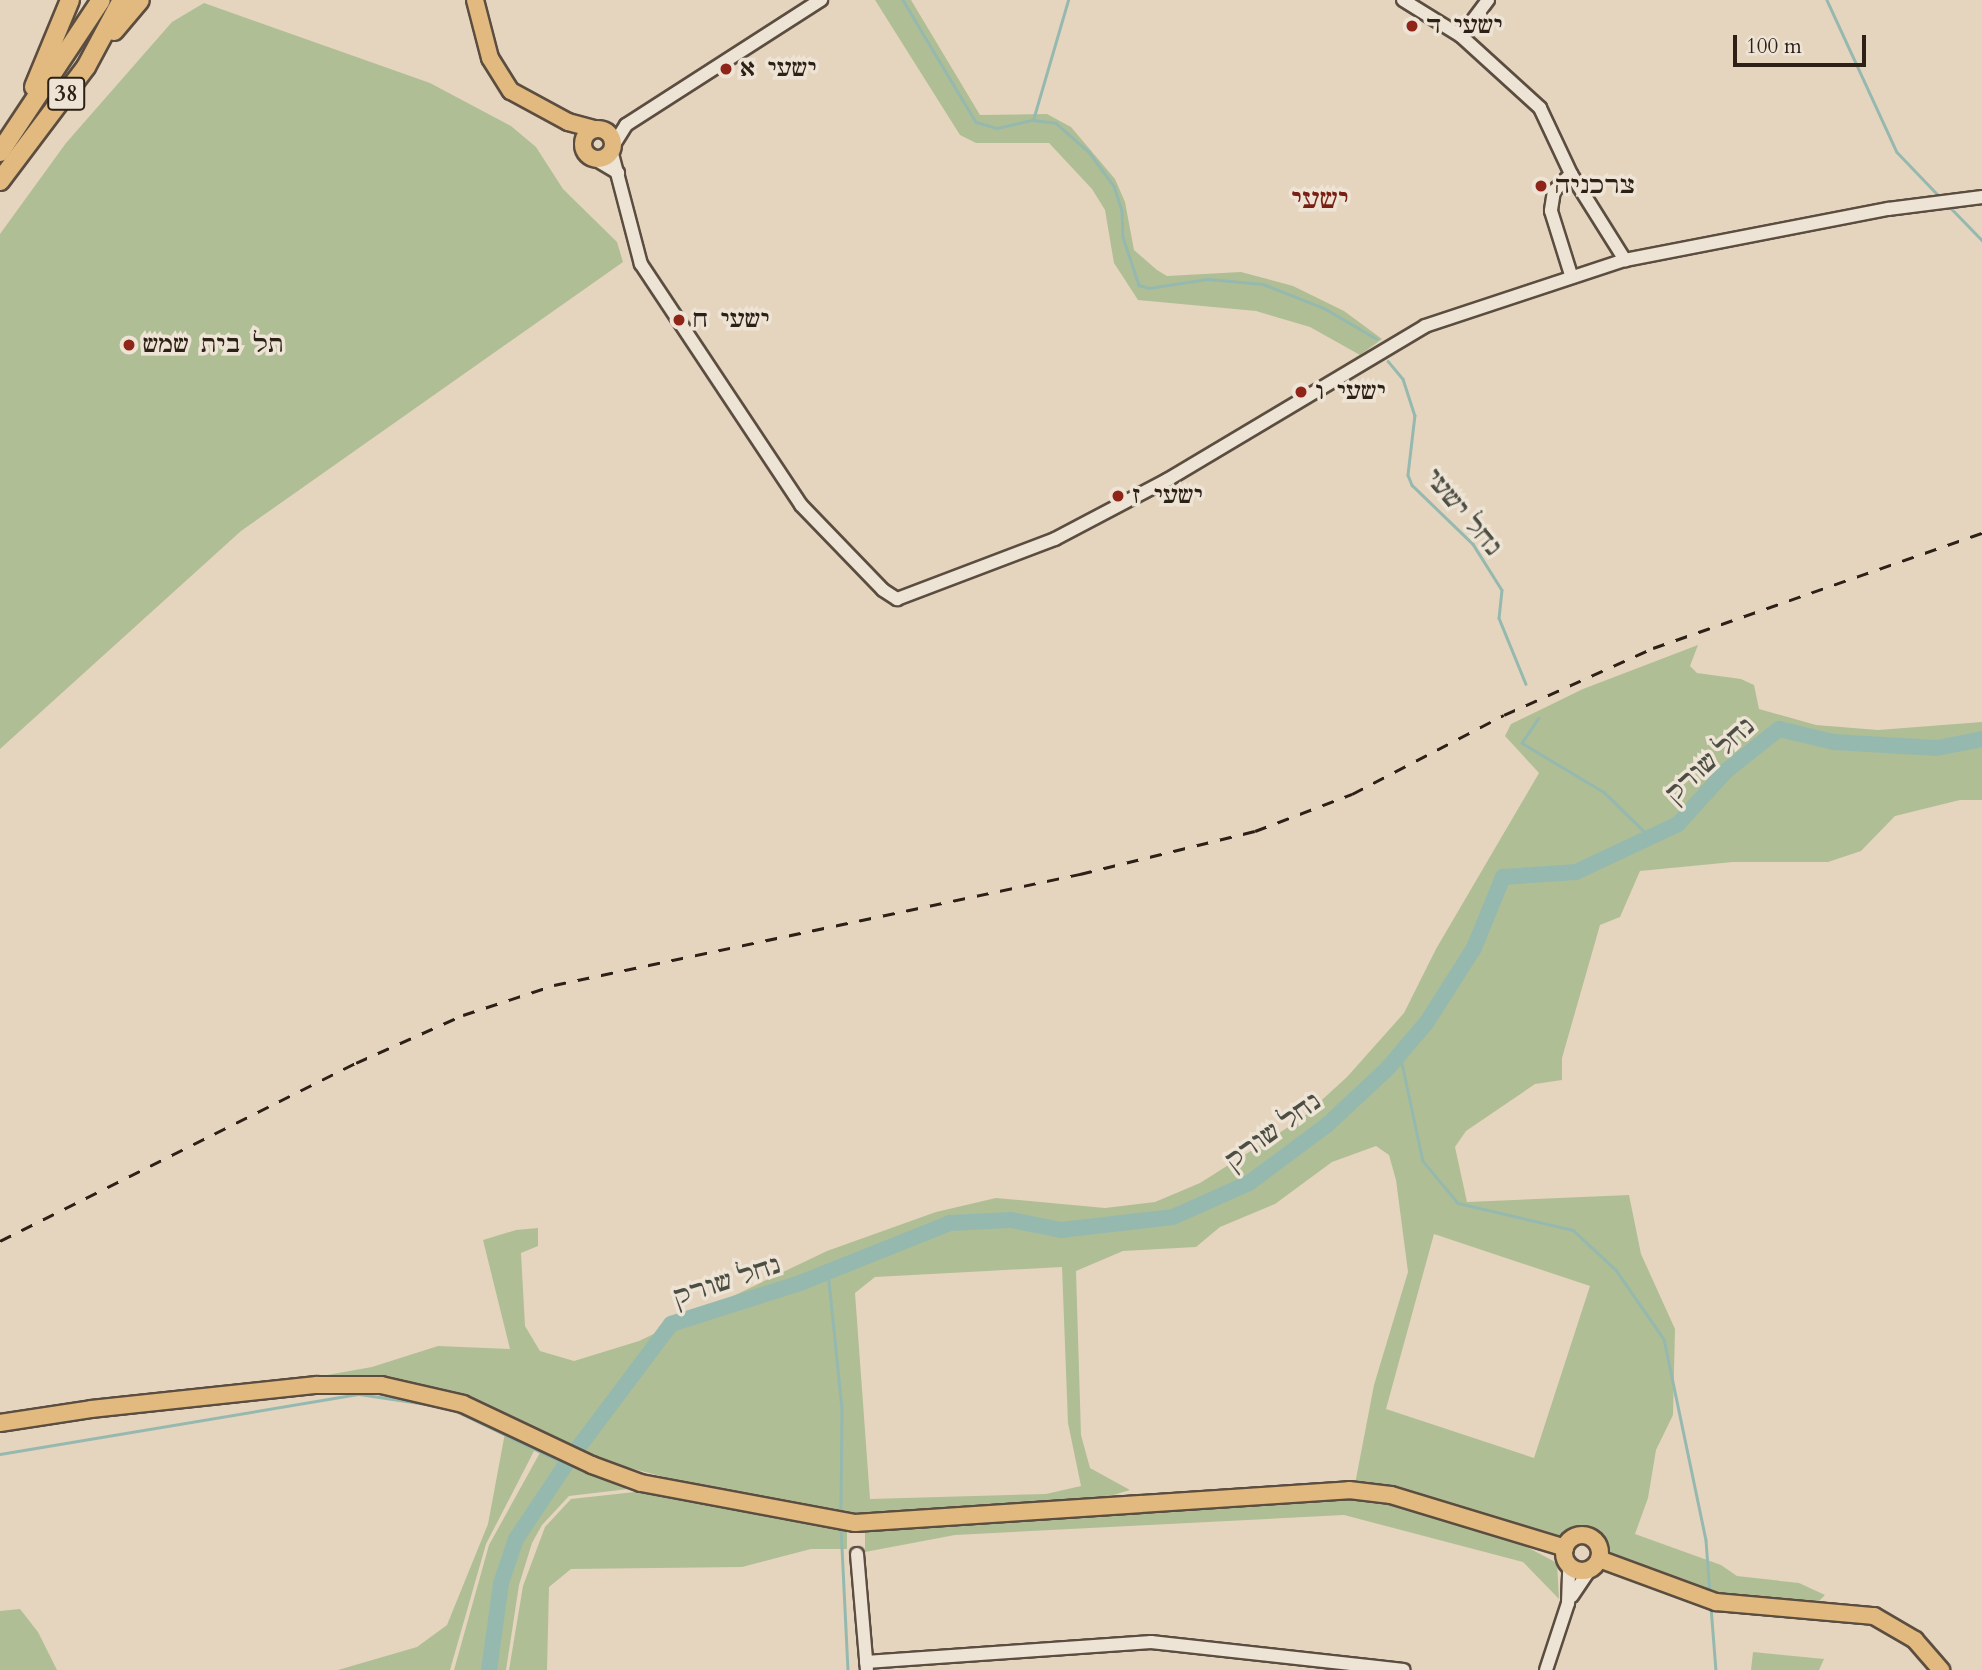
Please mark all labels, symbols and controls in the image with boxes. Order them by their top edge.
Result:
place label: ישעי ד [1426,12,1497,40]
marker: ישעי ד [1404,18,1420,34]
scale bar [1737,21,1870,65]
text: 100 m [1746,32,1802,61]
place label: ישעי א [740,55,811,83]
marker: ישעי א [718,61,734,77]
road number: 38 [47,74,85,114]
place label: צרכניה [1555,172,1635,200]
marker: צרכניה [1533,178,1549,194]
district label: ישעי [1291,182,1349,216]
place label: ישעי ח [693,306,764,334]
marker: ישעי ח [671,312,687,328]
place label: תל בית שמש [143,331,272,359]
marker: תל בית שמש [121,337,137,353]
place label: ישעי ו [1315,378,1381,406]
marker: ישעי ו [1293,384,1309,400]
water label: נחל ישעי [1418,462,1508,562]
place label: ישעי ז [1132,482,1198,510]
marker: ישעי ז [1110,488,1126,504]
water label: נחל שורק [1659,711,1761,809]
water label: נחל שורק [1219,1086,1327,1176]
water label: נחל שורק [670,1249,784,1313]

